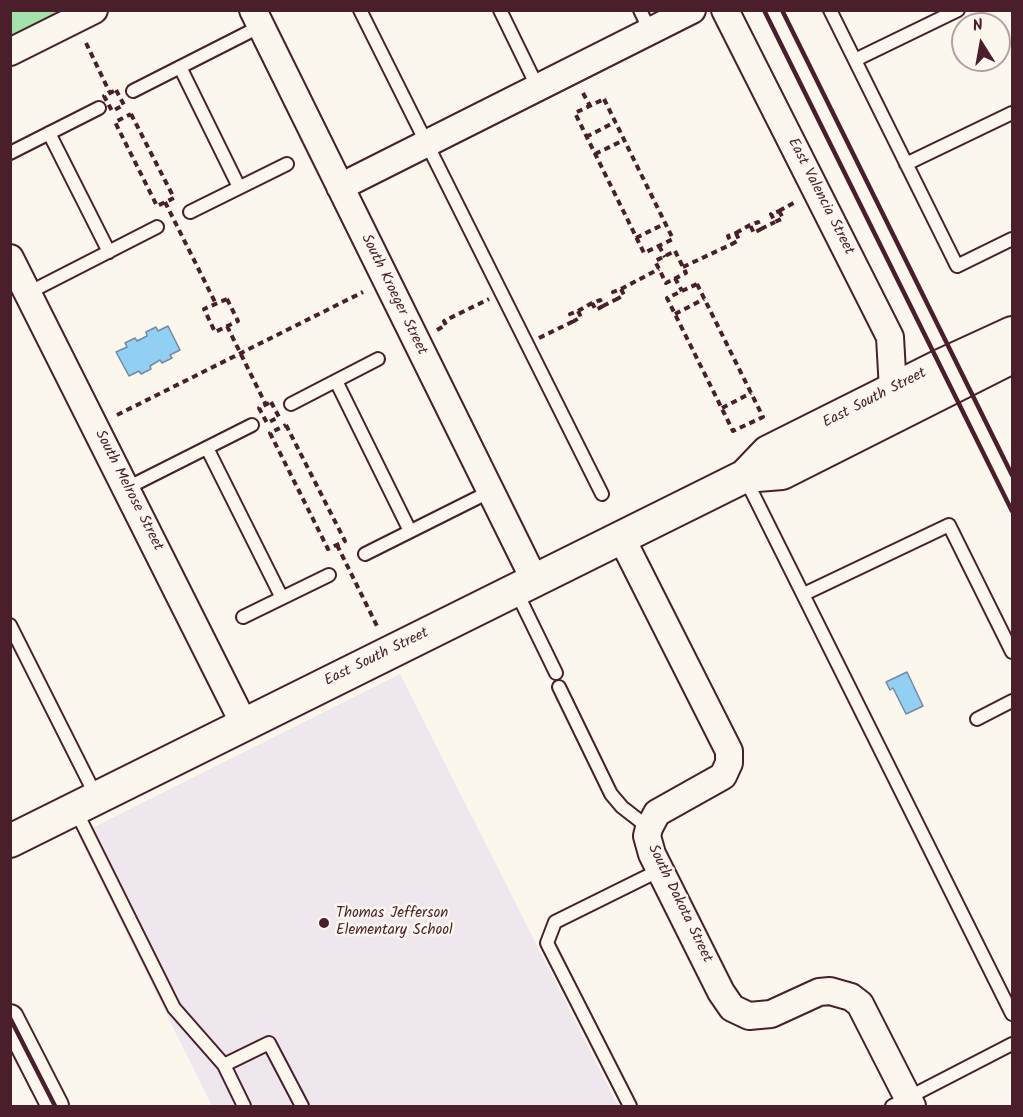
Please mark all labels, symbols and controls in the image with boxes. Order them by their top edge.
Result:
north arrow [951,12,1011,72]
text: N [970,13,985,39]
street label: East Valencia Street [783,136,857,258]
street label: South Kroeger Street [356,232,430,358]
street label: East South Street [820,365,930,433]
street label: South Melrose Street [90,428,166,554]
street label: East South Street [322,625,432,691]
street label: South Dakota Street [643,842,715,966]
place label: Thomas Jefferson Elementary School [336,905,453,940]
marker: Thomas Jefferson Elementary School [317,916,331,930]

